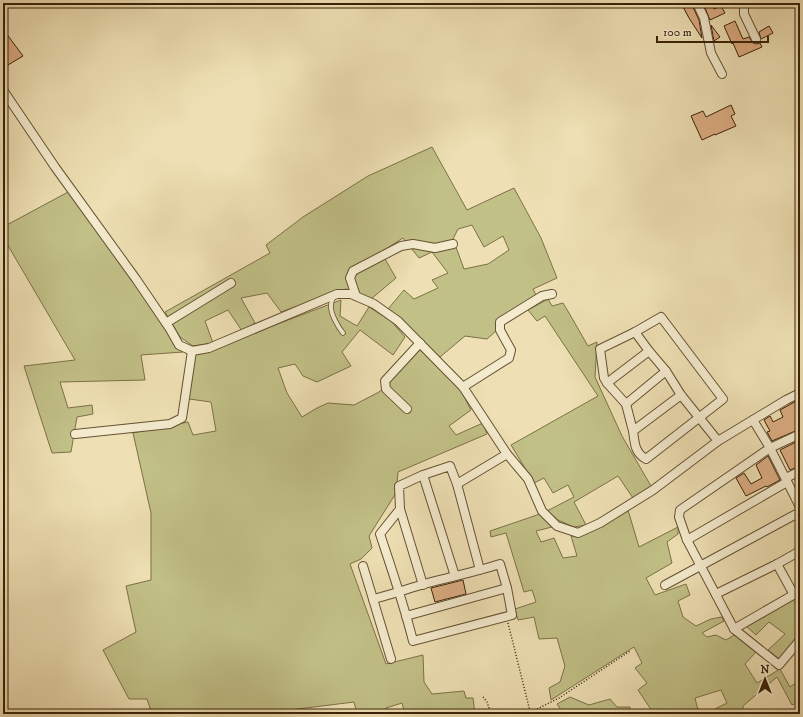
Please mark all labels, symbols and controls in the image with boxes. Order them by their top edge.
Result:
scale bar [657,18,768,44]
text: 100 m [663,25,692,40]
north arrow [745,659,785,699]
text: N [760,663,770,677]

